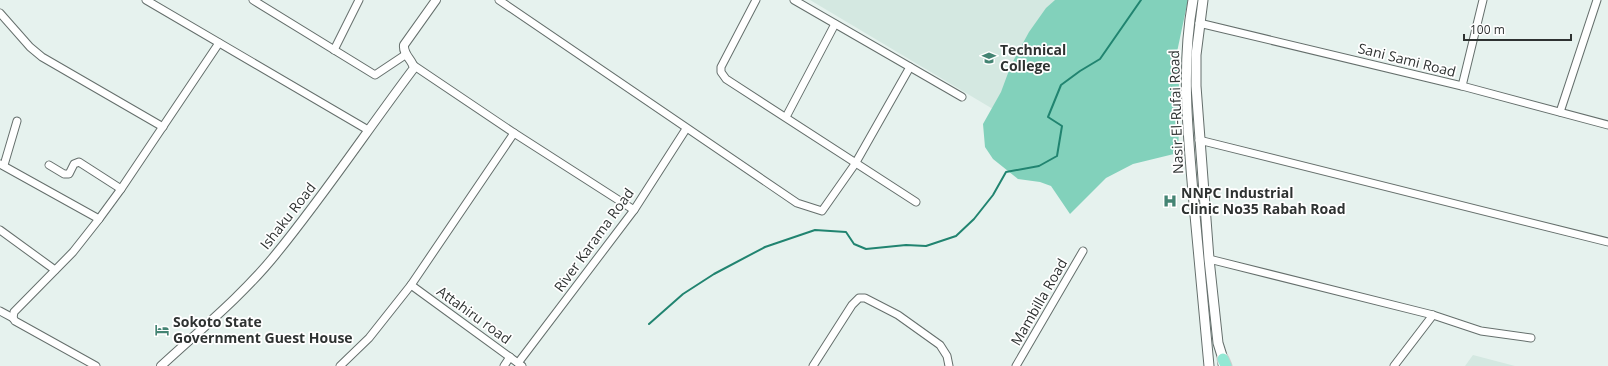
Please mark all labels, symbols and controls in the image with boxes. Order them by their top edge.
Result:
scale bar [1464,16,1571,42]
text: 100 m [1470,21,1505,38]
street label: Sani Sami Road [1356,38,1458,81]
place label: Technical College [1000,40,1066,75]
school or university icon: Technical College [981,50,997,66]
street label: Nasir El-Rufai Road [1164,50,1187,174]
street label: Ishaku Road [256,178,320,253]
place label: NNPC Industrial Clinic No35 Rabah Road [1181,183,1346,218]
street label: River Karama Road [549,184,638,295]
hospital icon: NNPC Industrial Clinic No35 Rabah Road [1162,193,1178,209]
street label: Mambilla Road [1006,255,1071,349]
street label: Attahiru road [433,281,515,348]
place label: Sokoto State Government Guest House [173,312,353,347]
hotel icon: Sokoto State Government Guest House [154,322,170,338]

